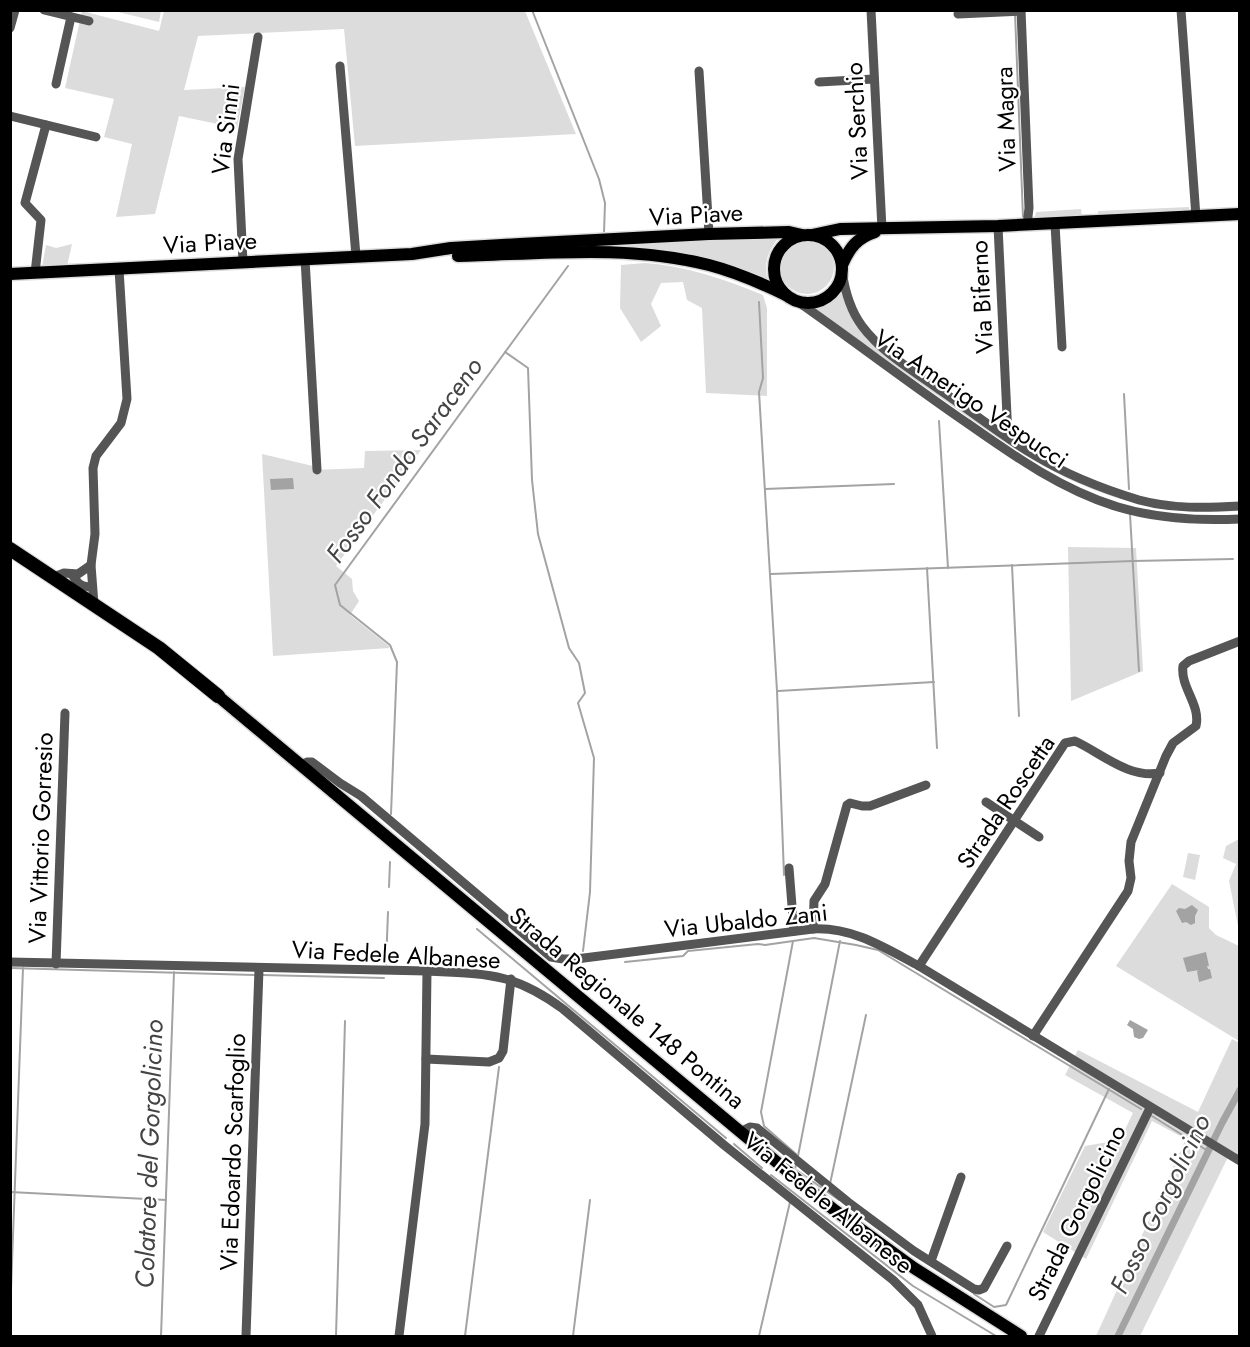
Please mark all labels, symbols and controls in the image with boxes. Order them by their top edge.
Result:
street label: Via Serchio [836,61,877,181]
street label: Via Magra [986,66,1025,172]
street label: Via Sinni [203,81,248,177]
street label: Via Piave [648,195,744,234]
street label: Via Piave [162,223,258,262]
street label: Via Biferno [961,239,1002,355]
street label: Via Amerigo Vespucci [867,320,1075,477]
water label: Fosso Fondo Saraceno [316,349,492,571]
street label: Strada Roscetta [948,728,1063,875]
street label: Via Vittorio Gorresio [19,732,62,944]
street label: Via Ubaldo Zani [663,895,829,946]
street label: Strada Regionale 148 Pontina [502,898,753,1117]
street label: Via Fedele Albanese [291,932,501,977]
water label: Colatore del Gorgolicino [125,1019,173,1289]
street label: Via Edoardo Scarfoglio [211,1033,254,1271]
water label: Fosso Gorgolicino [1100,1108,1220,1300]
street label: Strada Gorgolicino [1019,1119,1135,1307]
street label: Via Fedele Albanese [736,1123,921,1282]

